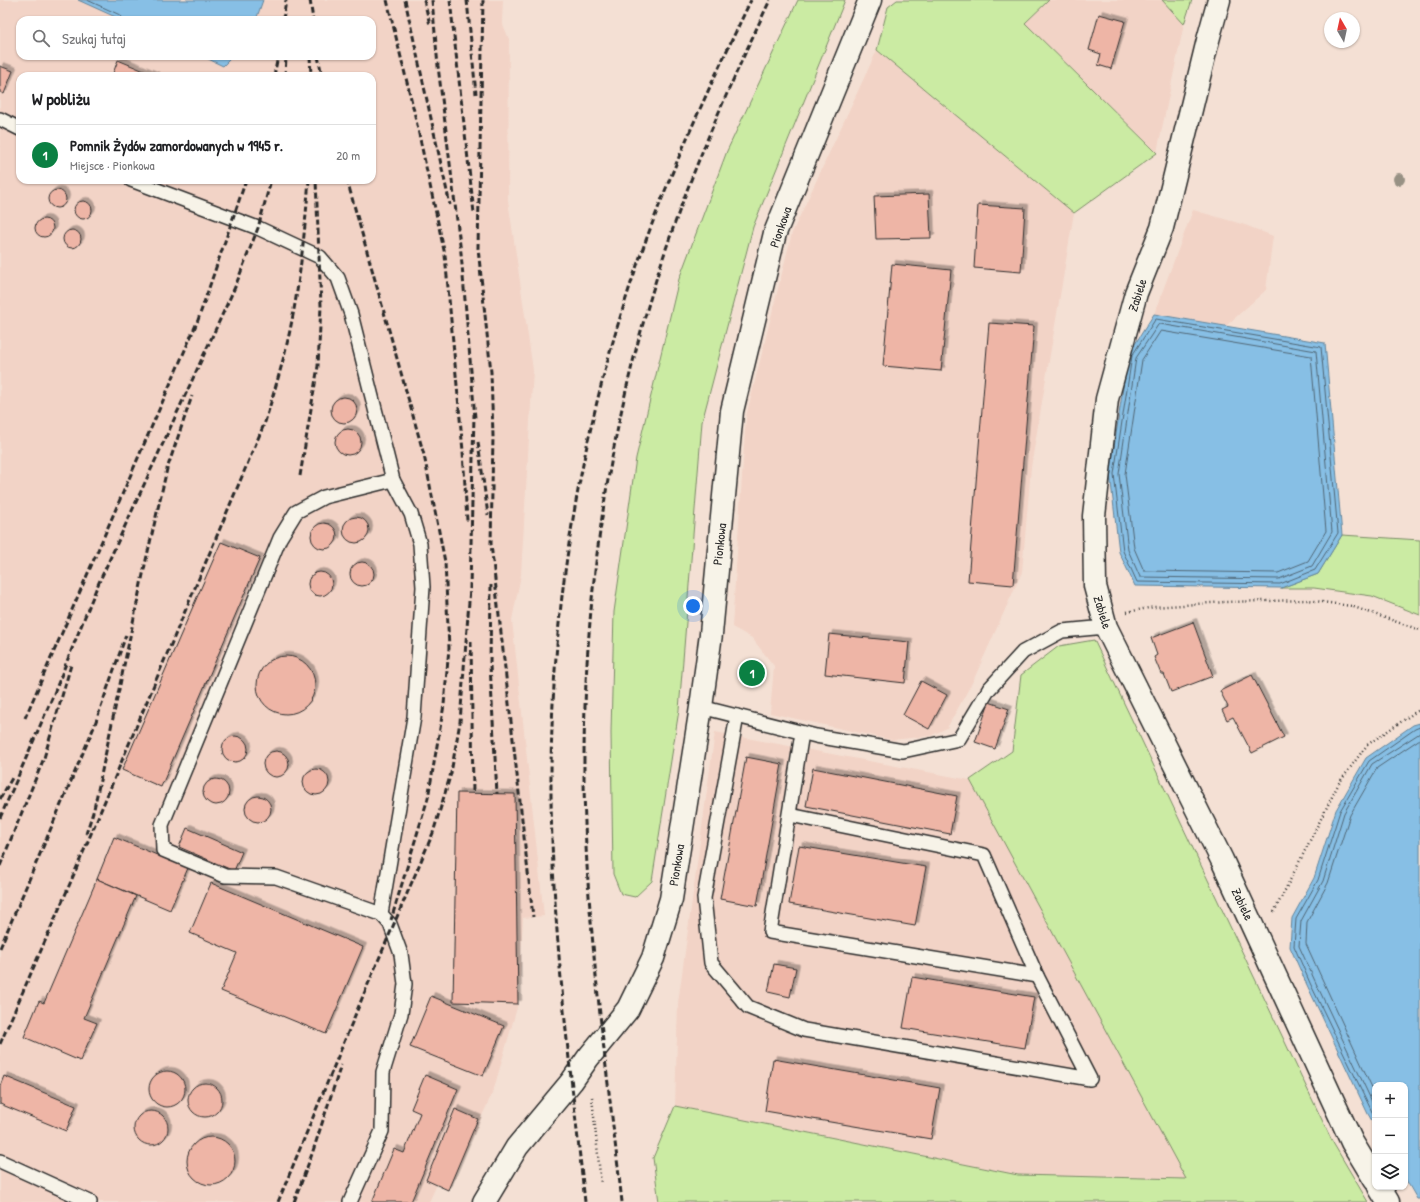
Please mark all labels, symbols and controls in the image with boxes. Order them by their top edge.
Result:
north arrow [1324,12,1360,48]
search box [16,16,376,60]
icon: search [30,27,52,49]
text: Szukaj tutaj [62,28,126,49]
text: W pobliżu [32,87,90,110]
text: Pomnik Żydów zamordowanych w 1945 r. [70,135,283,156]
text: 1 [43,146,47,164]
text: 20 m [336,146,360,164]
text: Miejsce · Pionkowa [70,156,155,174]
street label: Pionkowa [765,204,795,250]
street label: Zabiele [1123,276,1151,314]
street label: Pionkowa [708,522,730,566]
street label: Zabiele [1089,593,1117,631]
your location [683,596,703,616]
pin: 1 [739,658,765,688]
street label: Pionkowa [664,843,688,887]
street label: Zabiele [1228,885,1258,923]
map controls [1372,1082,1408,1190]
button: + [1372,1082,1408,1118]
button: − [1372,1118,1408,1154]
button: layers [1372,1154,1408,1190]

